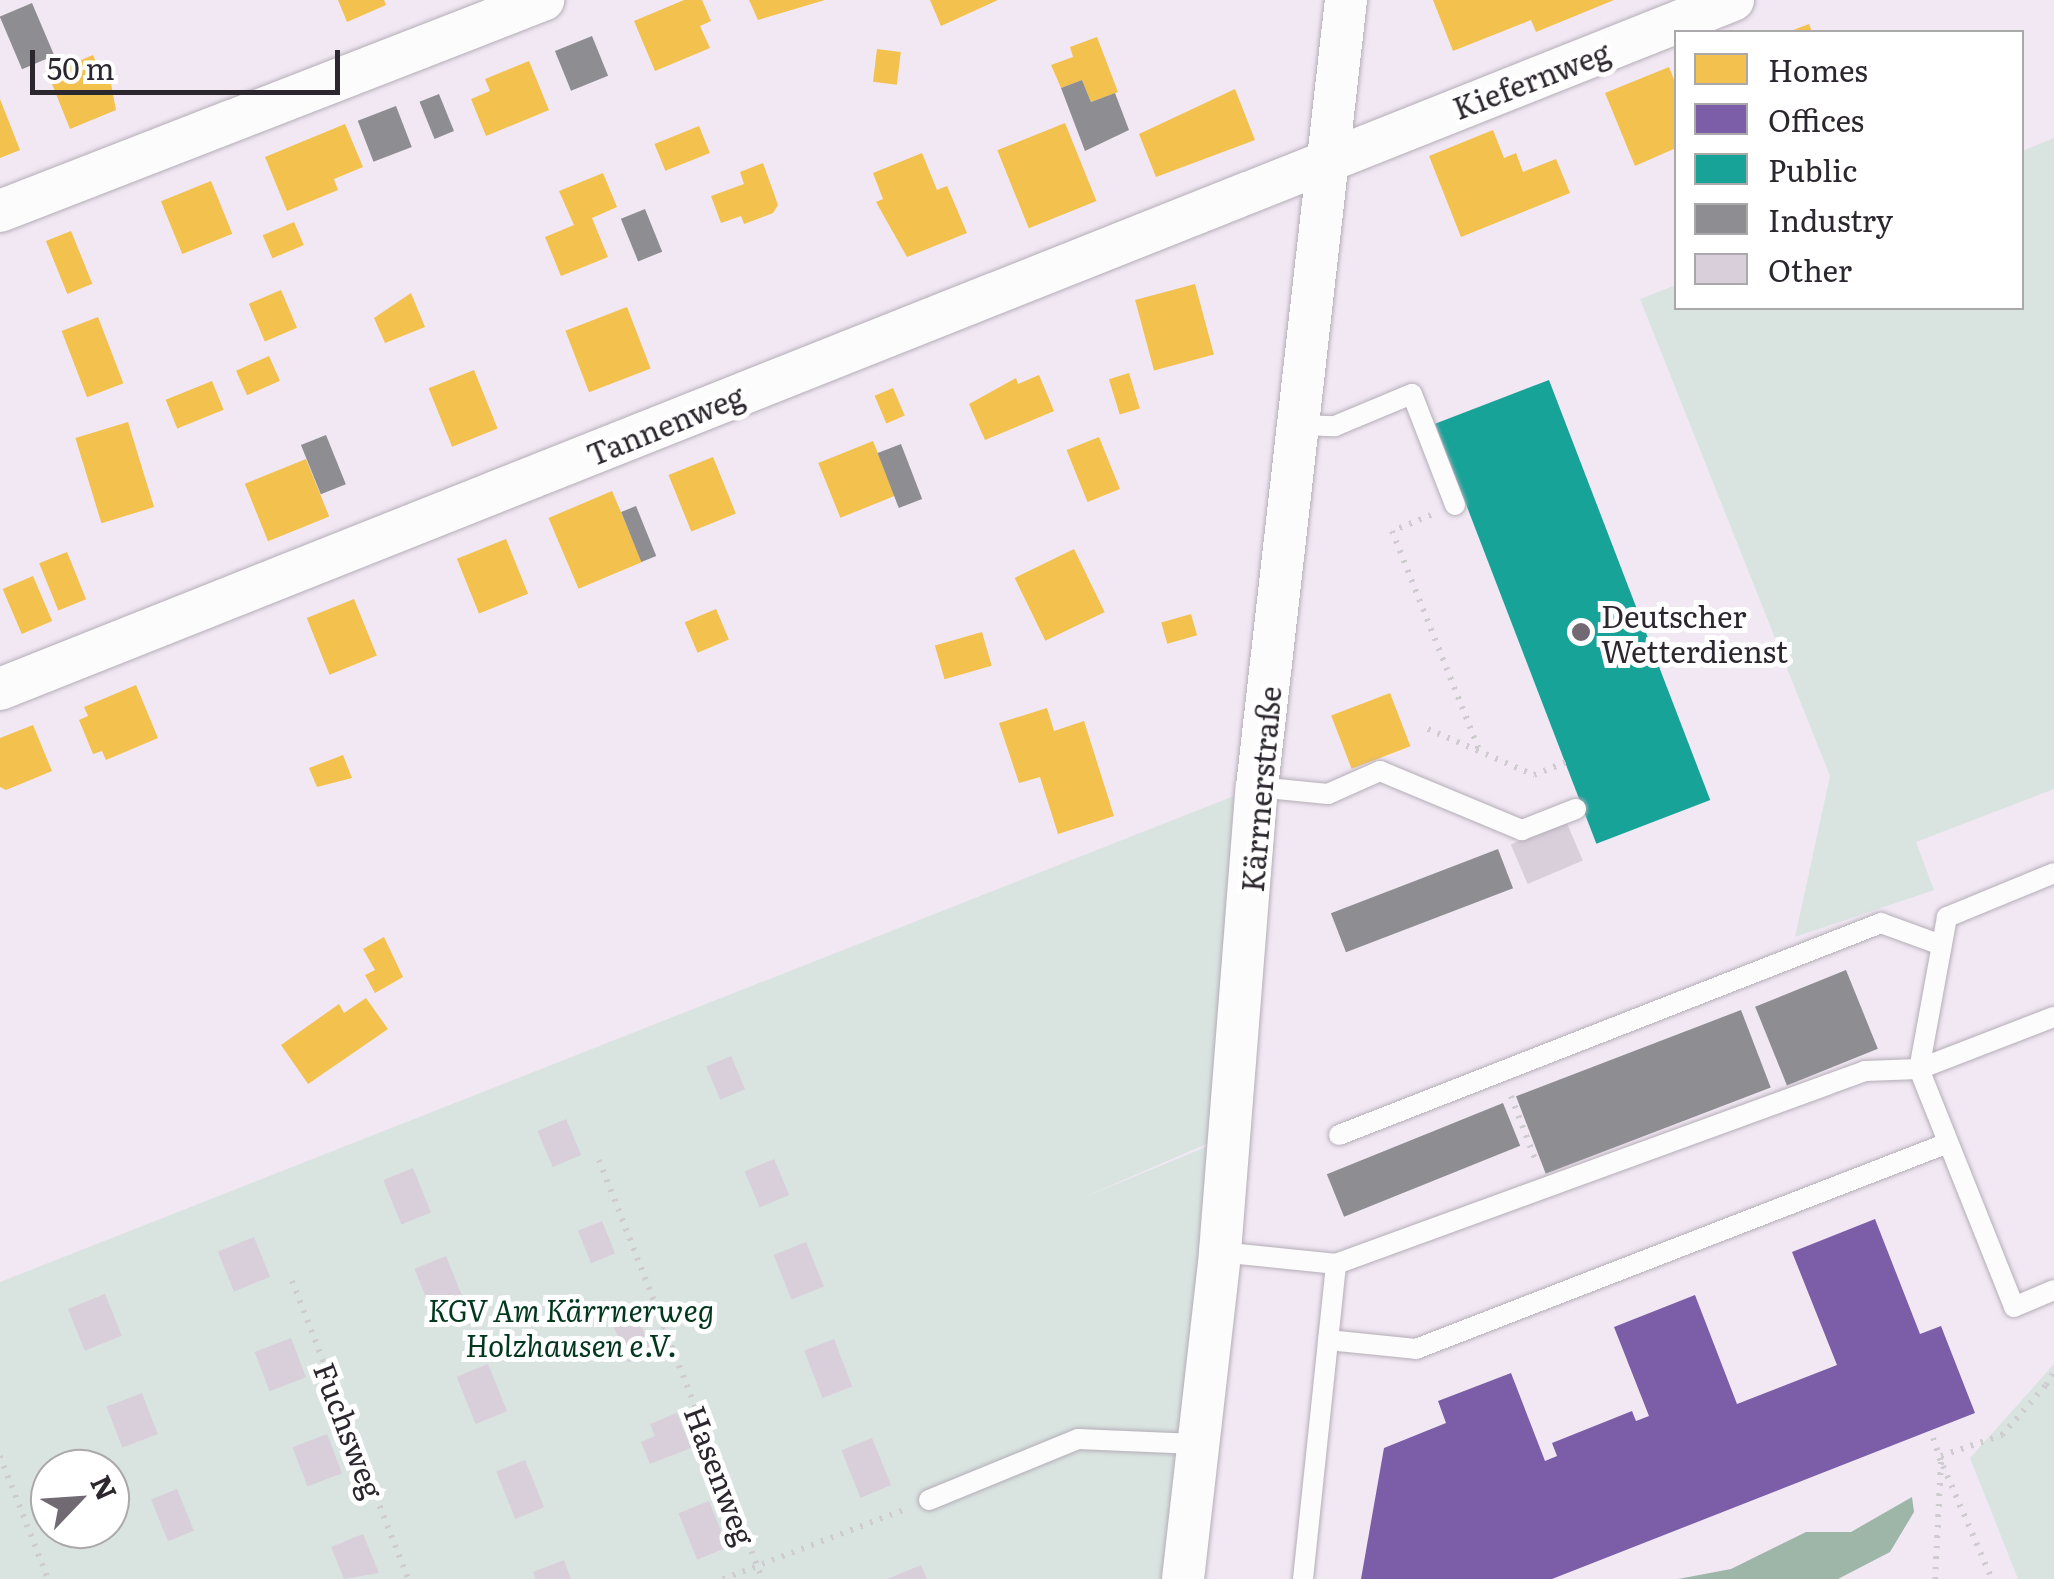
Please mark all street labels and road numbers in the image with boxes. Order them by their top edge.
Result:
street label: Kiefernweg [1447,33,1615,125]
street label: Tannenweg [581,376,749,472]
street label: Kärrnerstraße [1233,685,1287,893]
street label: Fuchsweg [308,1357,392,1503]
street label: Hasenweg [678,1400,764,1550]

